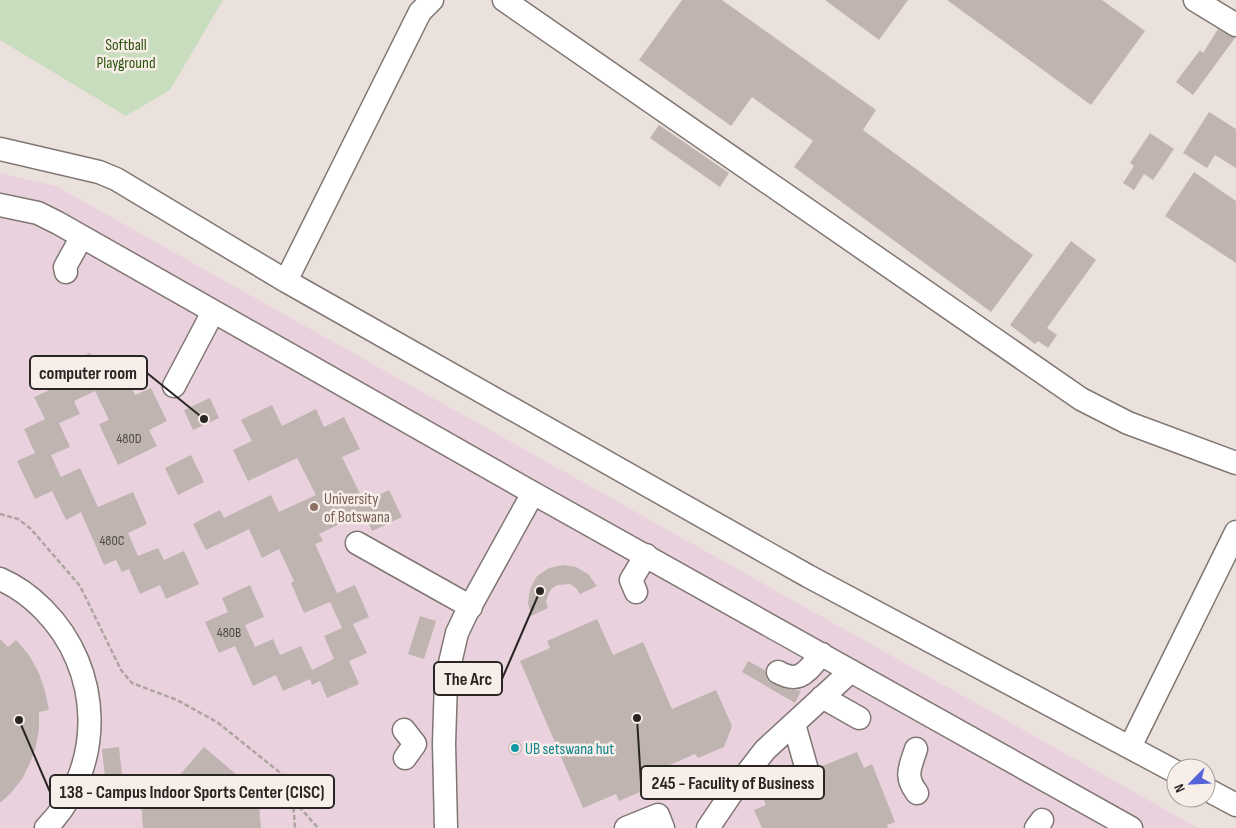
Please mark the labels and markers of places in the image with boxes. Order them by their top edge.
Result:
callout: computer room [30,356,147,389]
place label: University of Botswana [324,490,390,527]
marker: University of Botswana [308,501,320,513]
callout: The Arc [434,662,502,695]
place label: UB setswana hut [525,740,614,759]
marker: UB setswana hut [509,742,521,754]
callout: 245 - Faculity of Business [641,766,824,799]
callout: 138 - Campus Indoor Sports Center (CISC) [50,775,334,808]

